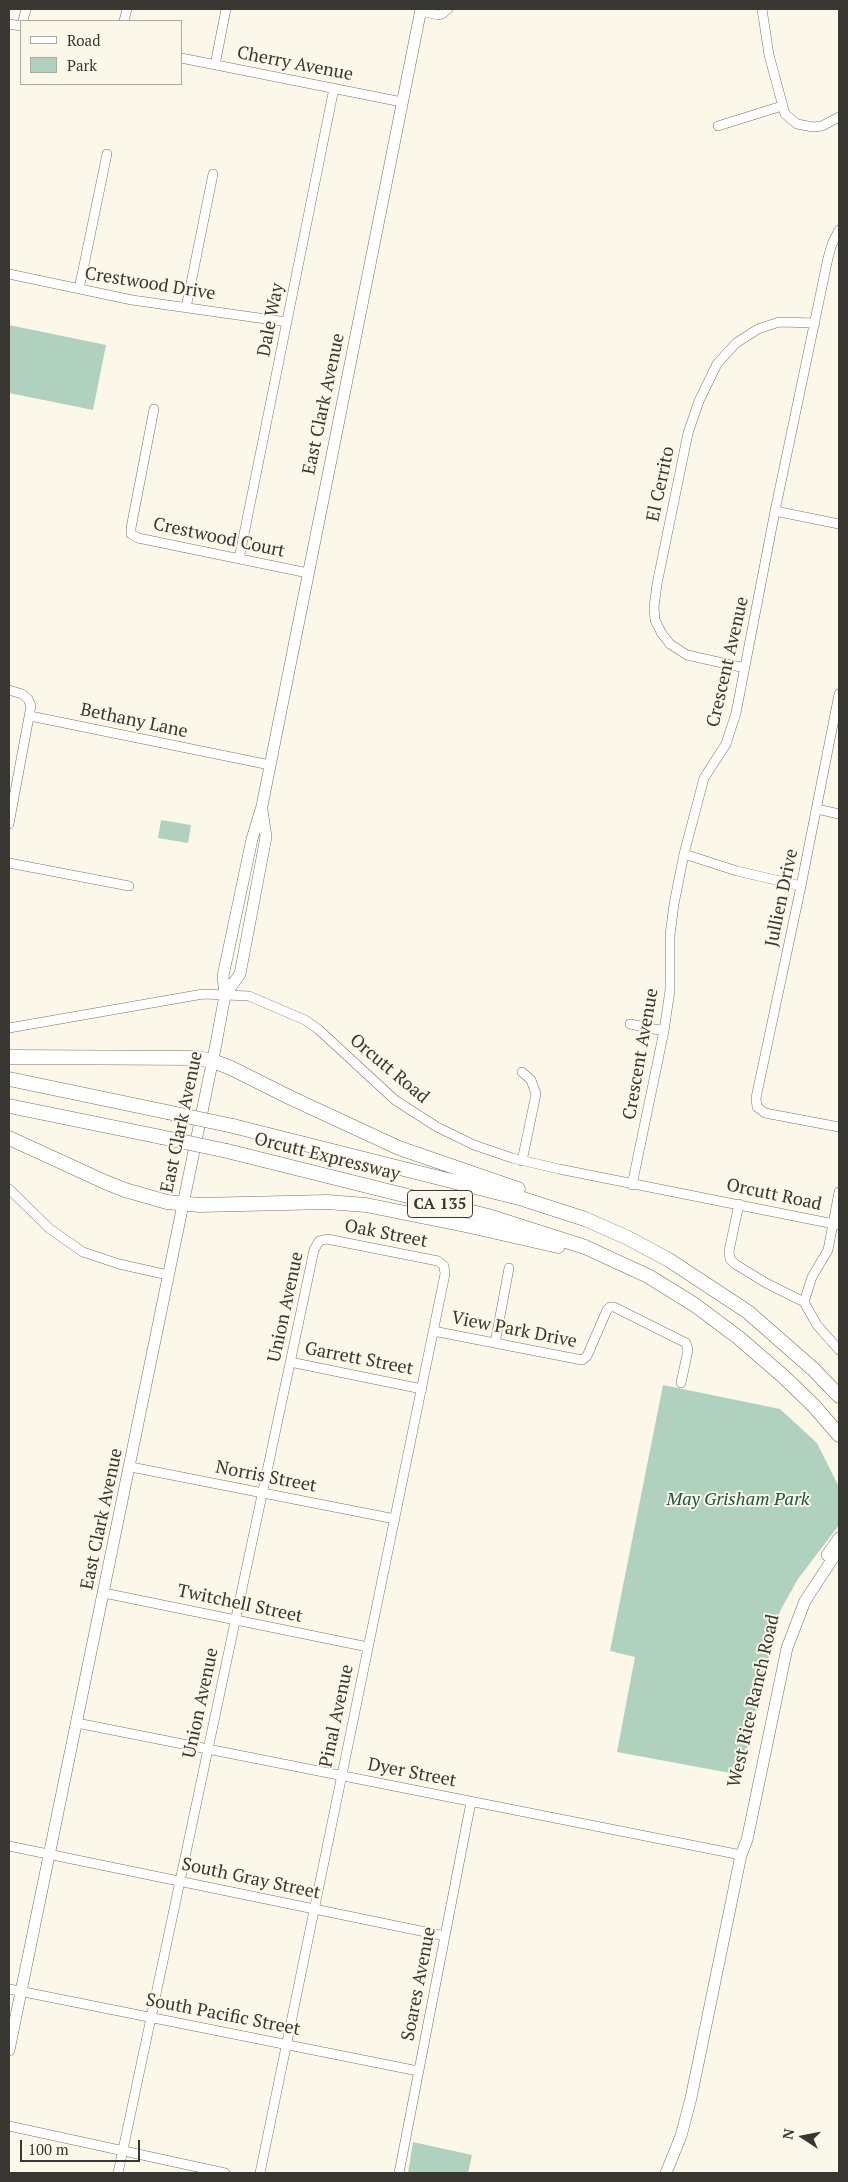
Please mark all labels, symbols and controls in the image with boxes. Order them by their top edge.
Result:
legend [20,20,182,85]
text: Road [67,30,100,50]
street label: Cherry Avenue [235,42,355,86]
text: Park [67,55,97,75]
street label: Crestwood Drive [83,263,217,305]
street label: Dale Way [253,281,289,359]
street label: East Clark Avenue [298,331,350,477]
street label: El Cerrito [642,444,680,524]
street label: Crestwood Court [151,513,287,563]
street label: Crescent Avenue [703,595,753,729]
street label: Bethany Lane [78,699,190,743]
street label: Jullien Drive [761,847,803,949]
street label: Crescent Avenue [619,987,663,1121]
street label: Orcutt Road [345,1030,433,1108]
street label: East Clark Avenue [156,1049,208,1195]
street label: Orcutt Expressway [252,1128,402,1186]
street label: Orcutt Road [724,1174,824,1216]
road number: CA 135 [408,1190,472,1218]
street label: Oak Street [343,1215,429,1253]
street label: Union Avenue [264,1250,308,1364]
street label: View Park Drive [449,1307,579,1353]
street label: Garrett Street [303,1338,415,1380]
street label: East Clark Avenue [76,1446,128,1592]
street label: Norris Street [214,1457,318,1497]
park label: May Grisham Park [667,1489,809,1511]
street label: Twitchell Street [175,1580,305,1628]
street label: West Rice Ranch Road [724,1613,784,1789]
street label: Union Avenue [179,1646,223,1760]
street label: Pinal Avenue [316,1663,358,1769]
street label: Dyer Street [366,1754,458,1792]
street label: South Gray Street [180,1854,322,1904]
street label: Soares Avenue [397,1925,441,2043]
street label: South Pacific Street [144,1989,302,2041]
north arrow [778,2112,828,2162]
text: N [777,2127,798,2141]
scale bar [22,2130,142,2162]
text: 100 m [28,2139,69,2159]

